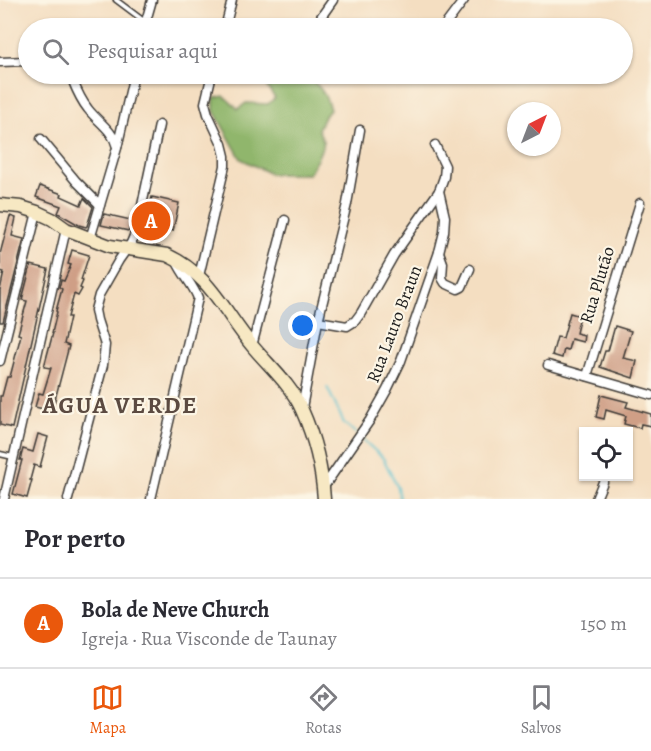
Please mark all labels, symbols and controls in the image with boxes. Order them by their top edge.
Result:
search box [18,18,633,84]
icon: search [39,35,72,68]
text: Pesquisar aqui [87,36,218,66]
north arrow [507,102,561,156]
pin: A [132,198,170,244]
street label: Rua Plutão [574,243,620,327]
street label: Rua Lauro Braun [361,262,427,386]
your location [288,311,317,340]
district label: ÁGUA VERDE [41,389,198,421]
map controls [579,427,633,481]
button: locate [579,427,633,481]
text: Por perto [24,521,125,556]
text: Bola de Neve Church [81,595,270,625]
text: A [37,610,50,637]
text: 150 m [580,610,627,637]
text: Igreja · Rua Visconde de Taunay [81,625,337,652]
tab: Mapa [90,681,126,739]
tab: Rotas [305,681,342,739]
tab: Salvos [521,681,562,739]

